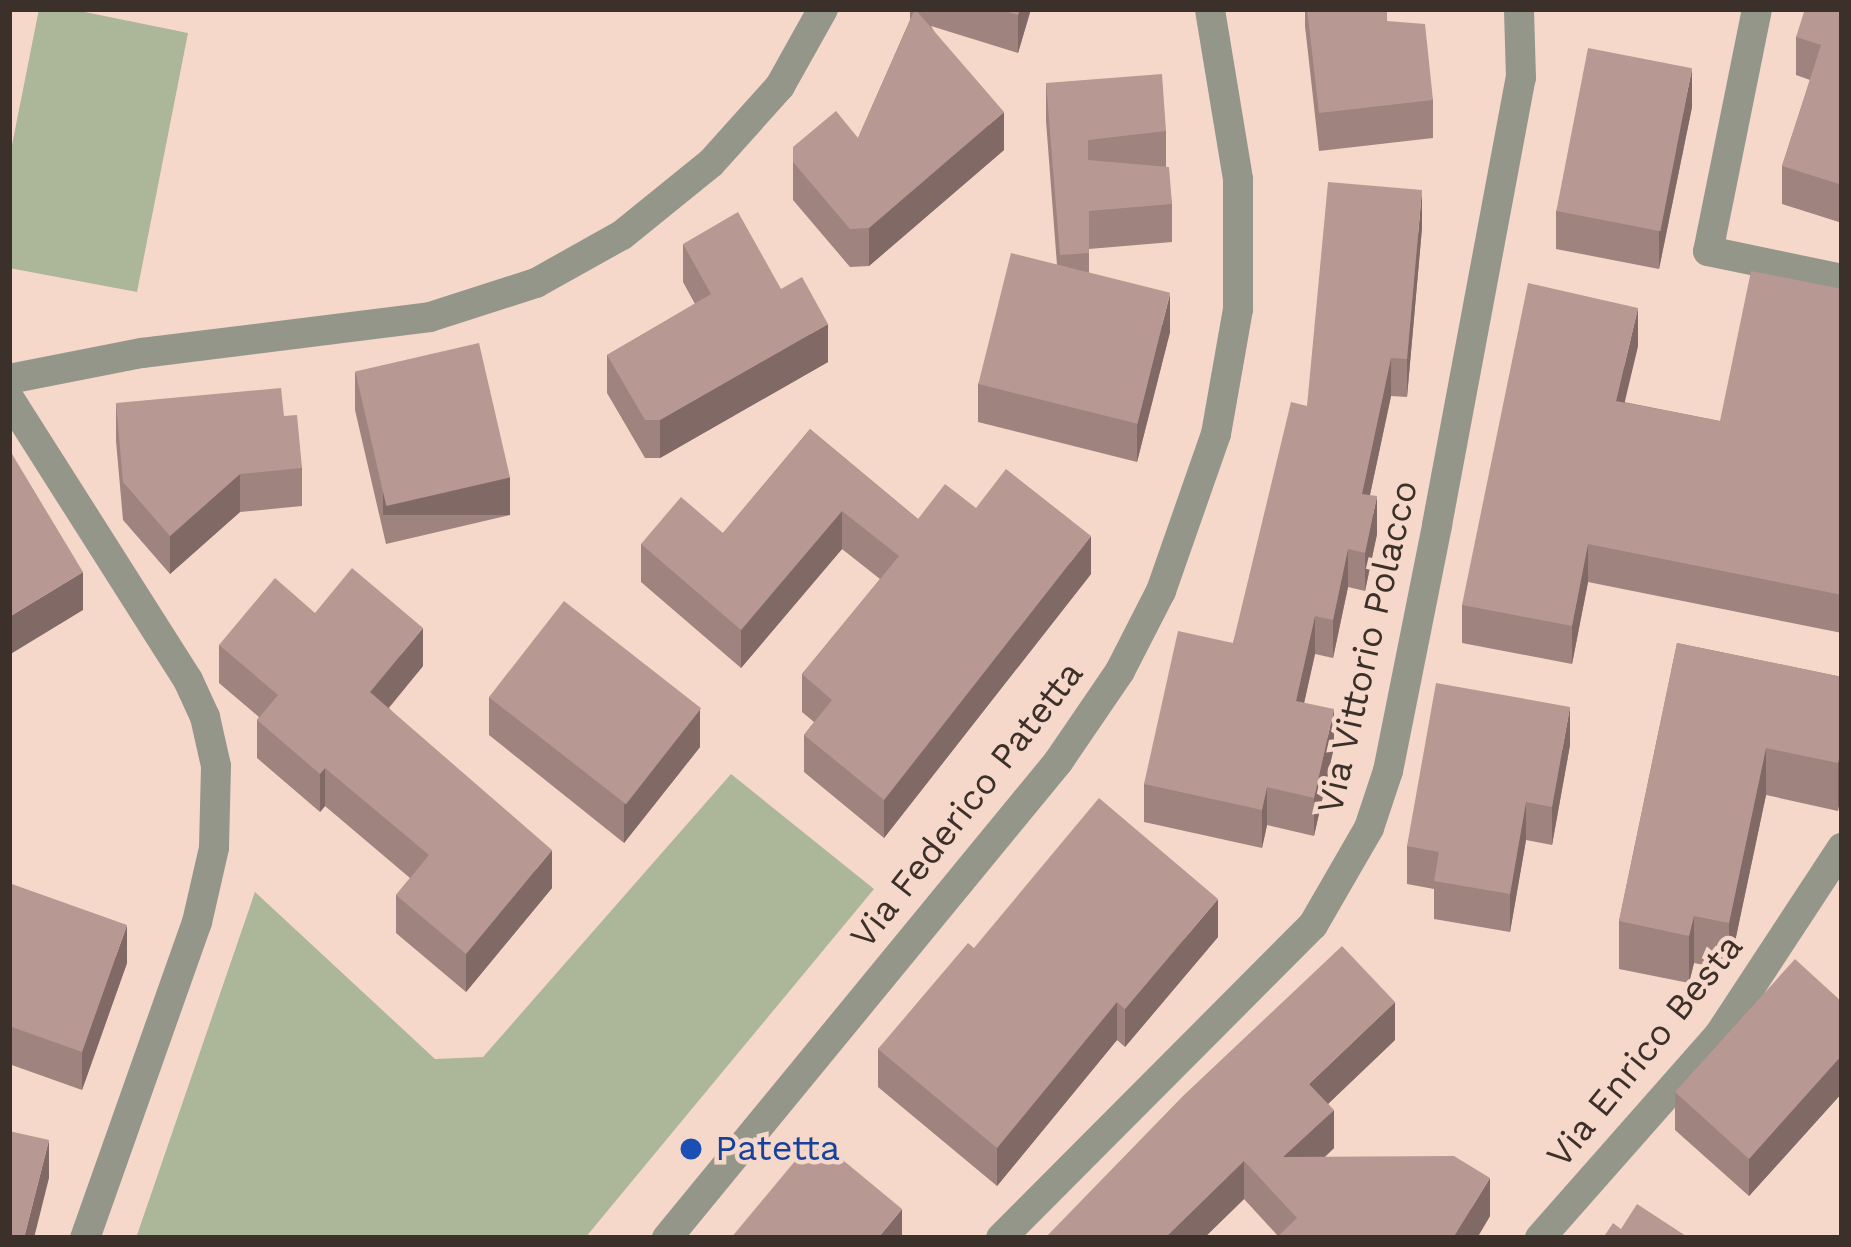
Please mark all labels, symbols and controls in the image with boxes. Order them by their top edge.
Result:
street label: Via Vittorio Polacco [1308,475,1428,819]
street label: Via Federico Patetta [841,653,1093,957]
street label: Via Enrico Besta [1538,926,1752,1176]
place label: Patetta [715,1127,840,1171]
marker: Patetta [678,1136,704,1162]

